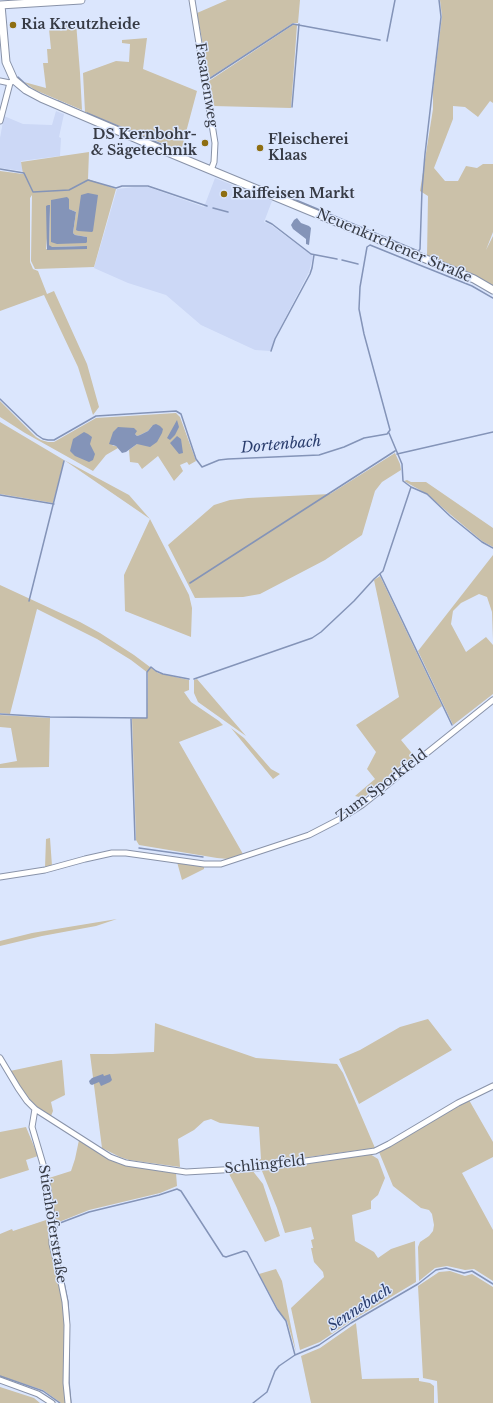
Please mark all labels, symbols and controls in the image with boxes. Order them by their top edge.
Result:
place label: Ria Kreutzheide [21,17,140,33]
marker: Ria Kreutzheide [8,20,18,30]
street label: Fasanenweg [191,41,221,129]
place label: DS Kernbohr- & Sägetechnik [91,127,197,160]
place label: Fleischerei Klaas [268,132,349,164]
marker: DS Kernbohr- & Sägetechnik [200,138,210,148]
marker: Fleischerei Klaas [255,143,265,153]
place label: Raiffeisen Markt [232,186,355,202]
marker: Raiffeisen Markt [219,189,229,199]
street label: Neuenkirchener Straße [314,206,474,286]
water label: Dortenbach [240,433,322,457]
street label: Zum Sporkfeld [333,746,431,826]
street label: Schlingfeld [224,1152,306,1178]
street label: Stienhöferstraße [34,1164,70,1284]
water label: Sennebach [324,1281,396,1335]

